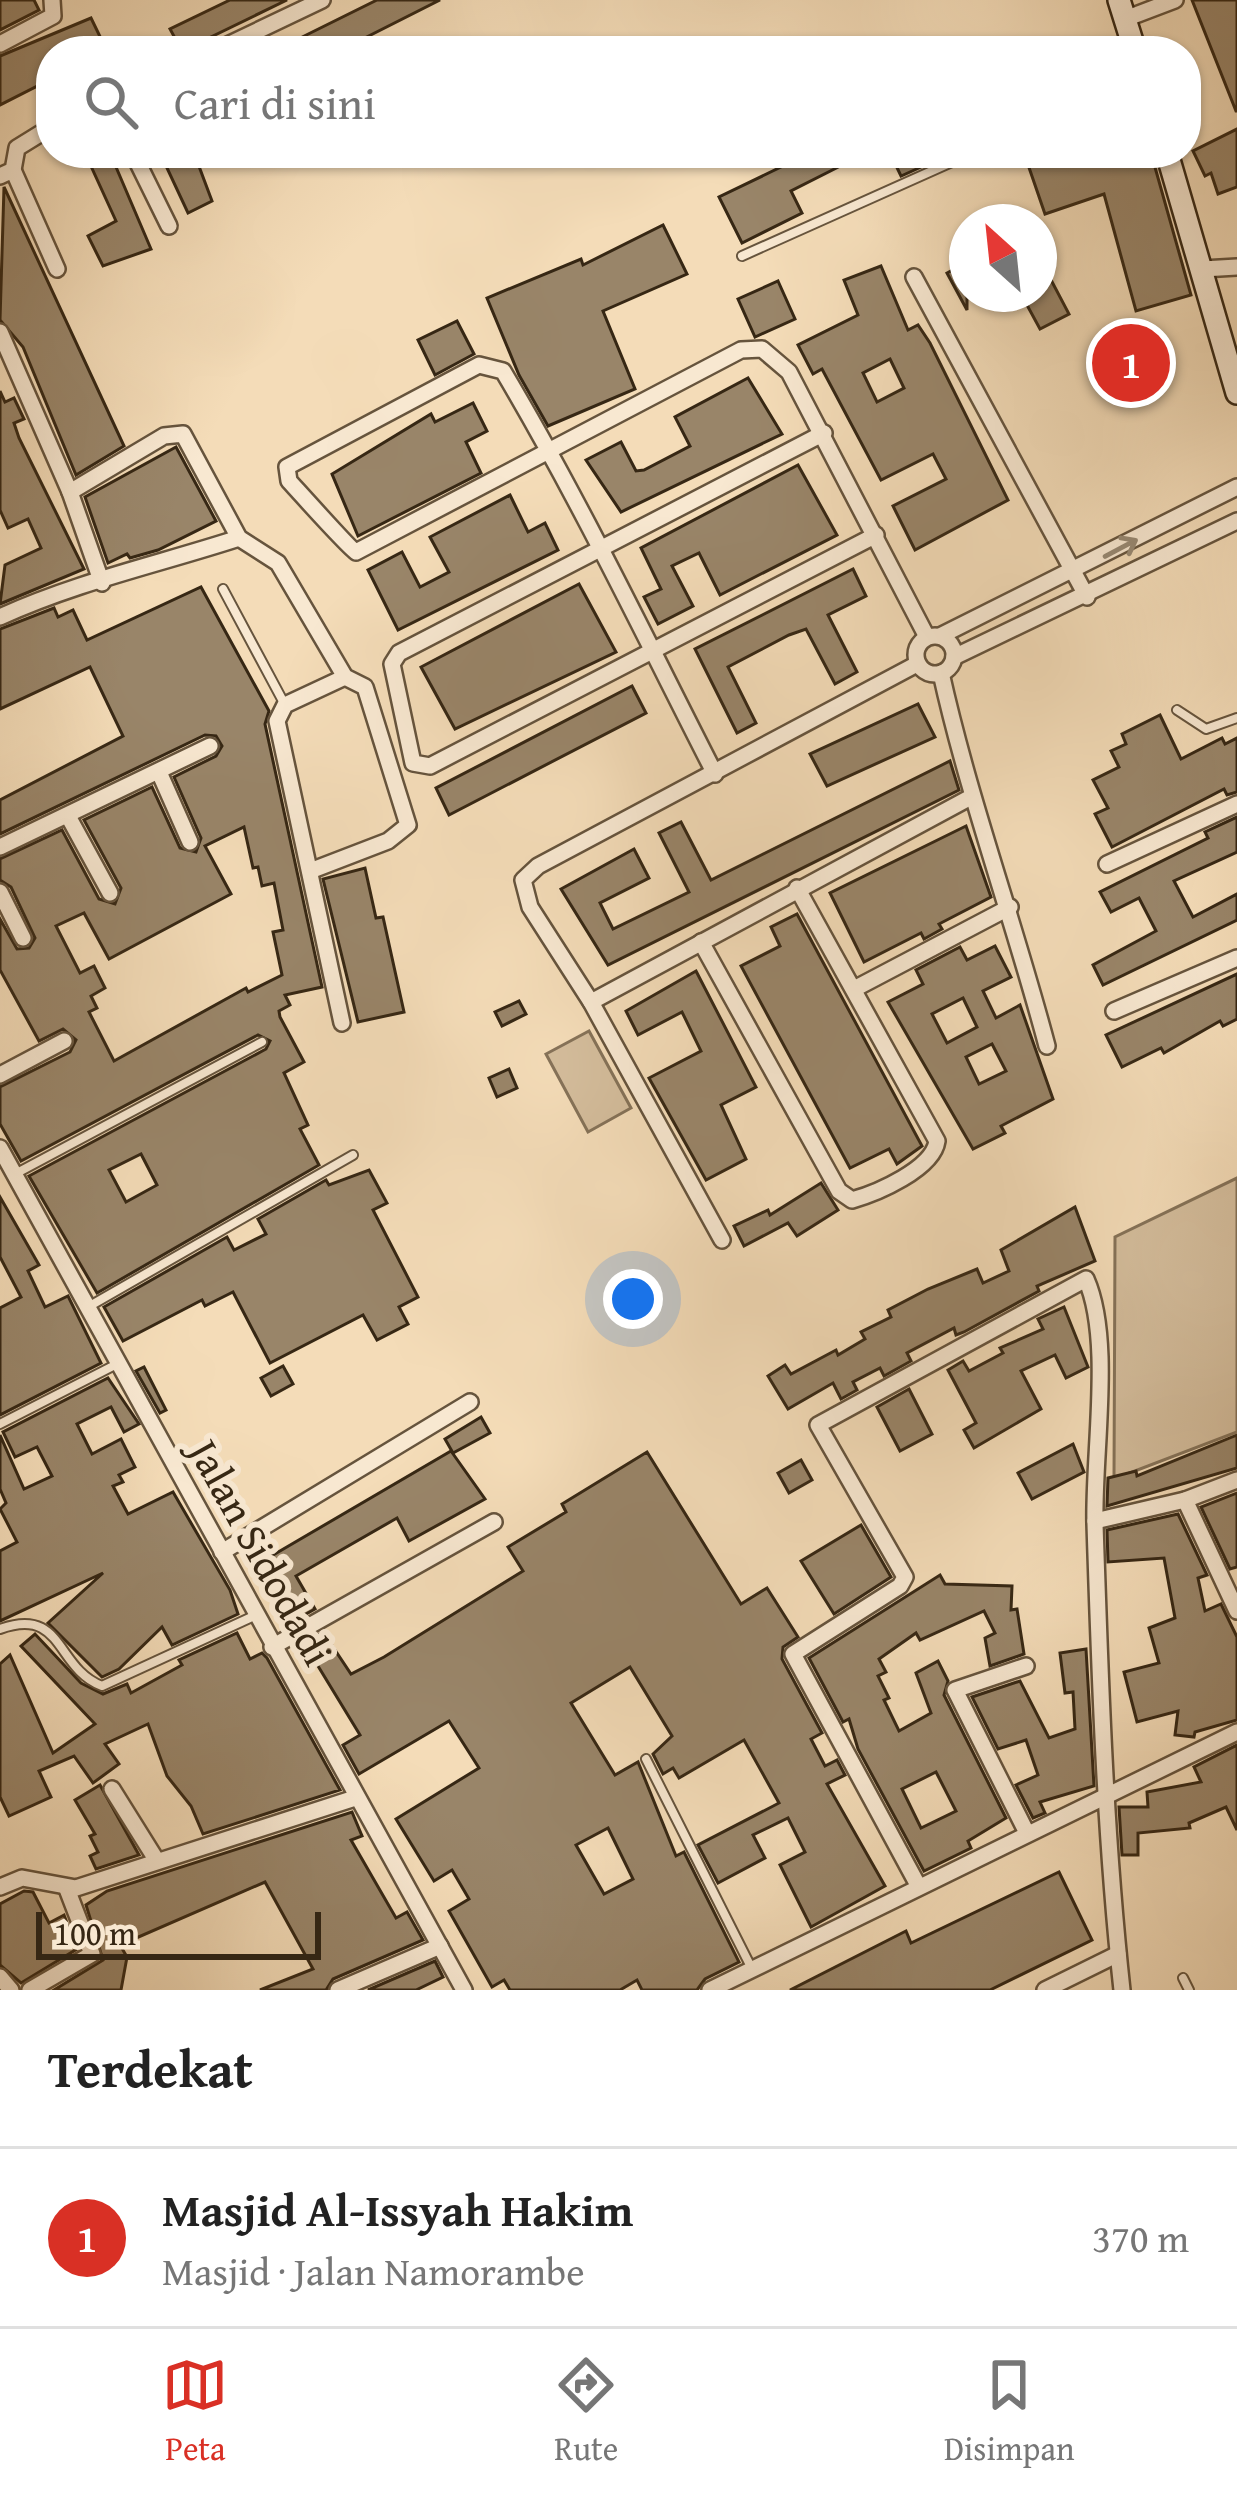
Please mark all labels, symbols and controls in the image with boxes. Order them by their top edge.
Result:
search box [36,36,1201,168]
icon: search [78,69,144,135]
text: Cari di sini [174,70,376,135]
north arrow [949,204,1057,312]
pin: 1 [1092,318,1170,408]
one-way arrow [1103,536,1138,559]
your location [603,1269,663,1329]
street label: Jalan Sidodadi [172,1423,349,1676]
scale bar [36,1906,321,1959]
text: 100 m [54,1909,136,1957]
text: Terdekat [48,2031,253,2106]
text: Masjid Al-Issyah Hakim [162,2177,633,2242]
text: 1 [77,2209,97,2266]
text: 370 m [1092,2209,1189,2266]
text: Masjid · Jalan Namorambe [162,2242,585,2299]
tab: Peta [162,2352,228,2472]
tab: Rute [553,2352,619,2472]
tab: Disimpan [944,2352,1075,2472]

